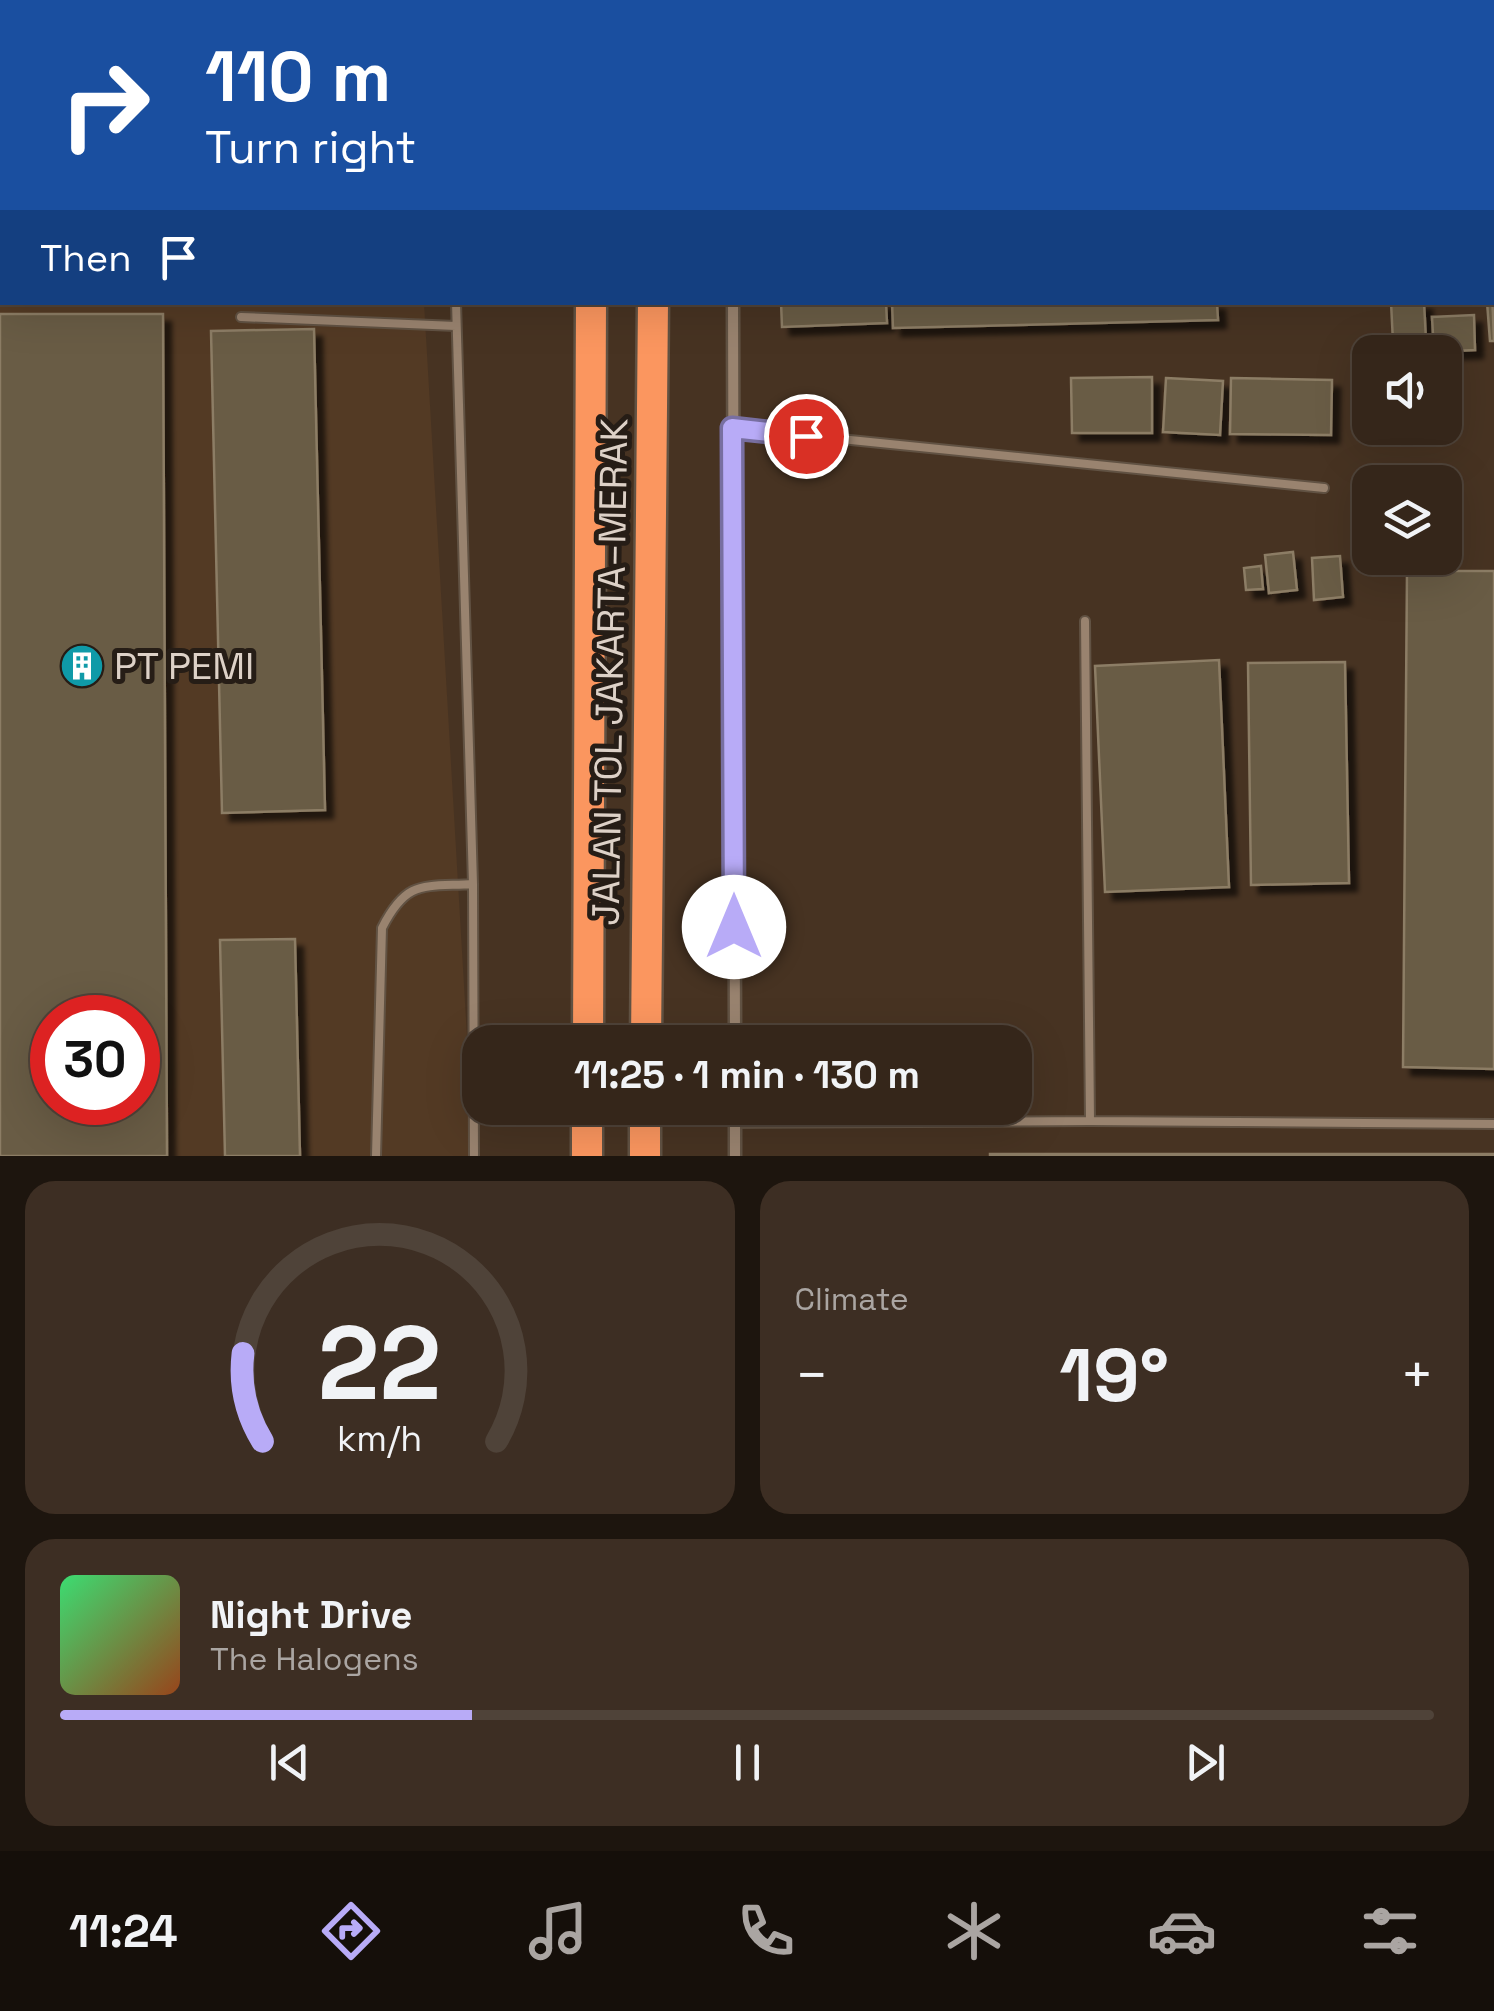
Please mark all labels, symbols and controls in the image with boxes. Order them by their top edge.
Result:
text: 110 m [205,32,391,121]
icon: right [40,40,170,170]
text: Turn right [205,119,416,176]
icon: arrive [151,230,206,285]
text: Then [40,234,131,282]
map controls [1352,335,1462,575]
button: sound [1352,335,1462,445]
pin [764,394,849,479]
icon: arrive [779,409,834,464]
street label: JALAN TOL JAKARTA–MERAK [582,418,638,926]
button: layers [1352,465,1462,575]
place label: PT PEMI [114,642,254,690]
building icon: PT PEMI [59,643,105,689]
position arrow [682,875,786,979]
speed limit sign: 30 [30,995,160,1125]
text: 11:25 · 1 min · 130 m [574,1051,920,1099]
text: Climate [795,1279,909,1319]
text: 22 [318,1297,442,1429]
text: 19° [1059,1327,1169,1423]
text: − [795,1340,829,1410]
text: + [1400,1340,1434,1410]
text: km/h [337,1416,422,1461]
text: Night Drive [210,1591,412,1639]
text: The Halogens [210,1639,419,1679]
icon: previous [262,1735,317,1790]
icon: pause [720,1735,775,1790]
icon: next [1178,1735,1233,1790]
icon: directions [316,1896,386,1966]
icon: music [523,1896,593,1966]
icon: phone [731,1896,801,1966]
icon: climate [939,1896,1009,1966]
icon: car [1147,1896,1217,1966]
icon: filters [1355,1896,1425,1966]
text: 11:24 [69,1903,178,1960]

